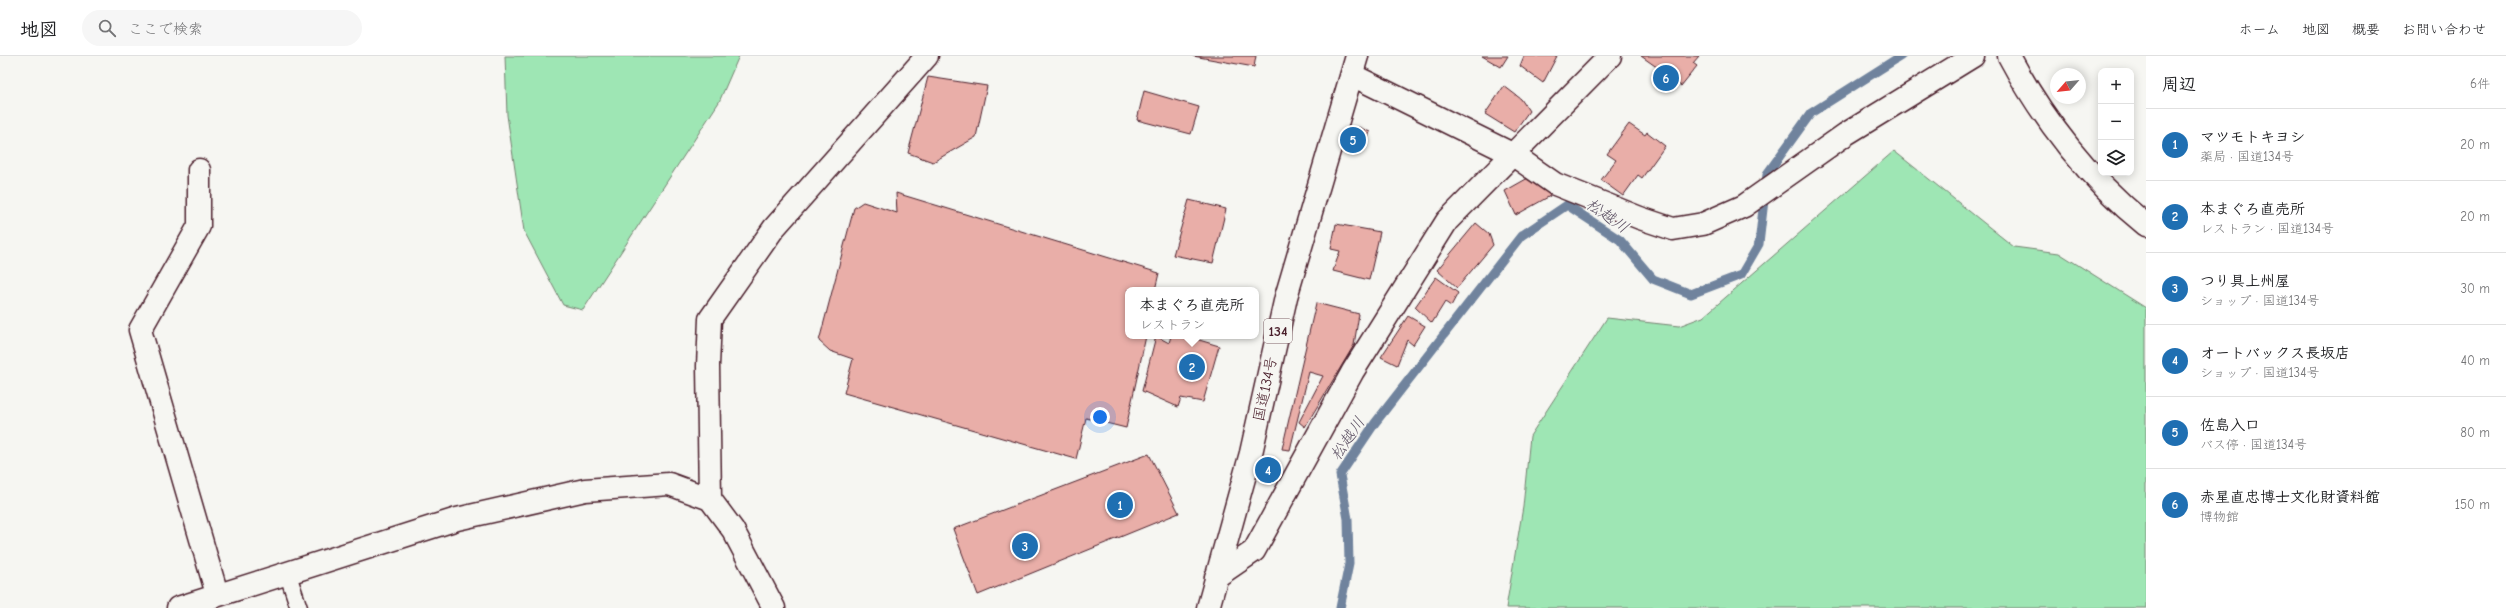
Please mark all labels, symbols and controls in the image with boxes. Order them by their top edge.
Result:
search box [82,10,362,46]
icon: search [96,17,118,39]
text: 地図 [20,19,58,41]
text: ここで検索 [128,20,203,38]
text: ホーム [2239,21,2280,38]
text: 地図 [2302,21,2330,38]
text: 概要 [2352,21,2380,38]
text: お問い合わせ [2402,21,2486,38]
pin: 6 [1653,63,1679,93]
north arrow [2050,68,2086,104]
map controls [2098,68,2134,176]
button: + [2098,68,2134,104]
text: 周辺 [2162,75,2196,94]
text: 6件 [2470,76,2490,91]
button: − [2098,104,2134,140]
pin: 5 [1340,125,1366,155]
text: マツモトキヨシ [2200,128,2305,146]
text: 1 [2172,137,2178,152]
text: 20 m [2460,137,2490,152]
button: layers [2098,140,2134,176]
text: 薬局 · 国道134号 [2200,149,2294,164]
water label: 松越川 [1583,195,1632,237]
text: 本まぐろ直売所 [2200,200,2305,218]
text: 2 [2172,209,2178,224]
text: 20 m [2460,209,2490,224]
text: レストラン · 国道134号 [2200,221,2334,236]
text: つり具上州屋 [2200,272,2290,290]
text: 3 [2172,281,2178,296]
text: 30 m [2460,281,2490,296]
popup [1125,287,1259,339]
text: ショップ · 国道134号 [2200,293,2319,308]
text: 本まぐろ直売所 [1139,296,1245,314]
text: レストラン [1139,317,1206,332]
road number: 134 [1264,319,1292,343]
text: オートバックス長坂店 [2200,344,2350,362]
pin: 2 [1179,352,1205,382]
text: 4 [2172,353,2178,368]
text: 40 m [2461,353,2490,368]
street label: 国道134号 [1249,355,1281,423]
text: ショップ · 国道134号 [2200,365,2319,380]
your location [1090,407,1110,427]
water label: 松越川 [1327,414,1369,463]
text: 佐島入口 [2200,416,2260,434]
text: 5 [2172,425,2178,440]
text: 80 m [2460,425,2490,440]
text: バス停 · 国道134号 [2200,437,2307,452]
pin: 4 [1255,455,1281,485]
text: 赤星直忠博士文化財資料館 [2200,488,2380,506]
pin: 1 [1107,490,1133,520]
text: 6 [2172,497,2178,512]
text: 150 m [2455,497,2490,512]
text: 博物館 [2200,509,2239,524]
pin: 3 [1012,531,1038,561]

